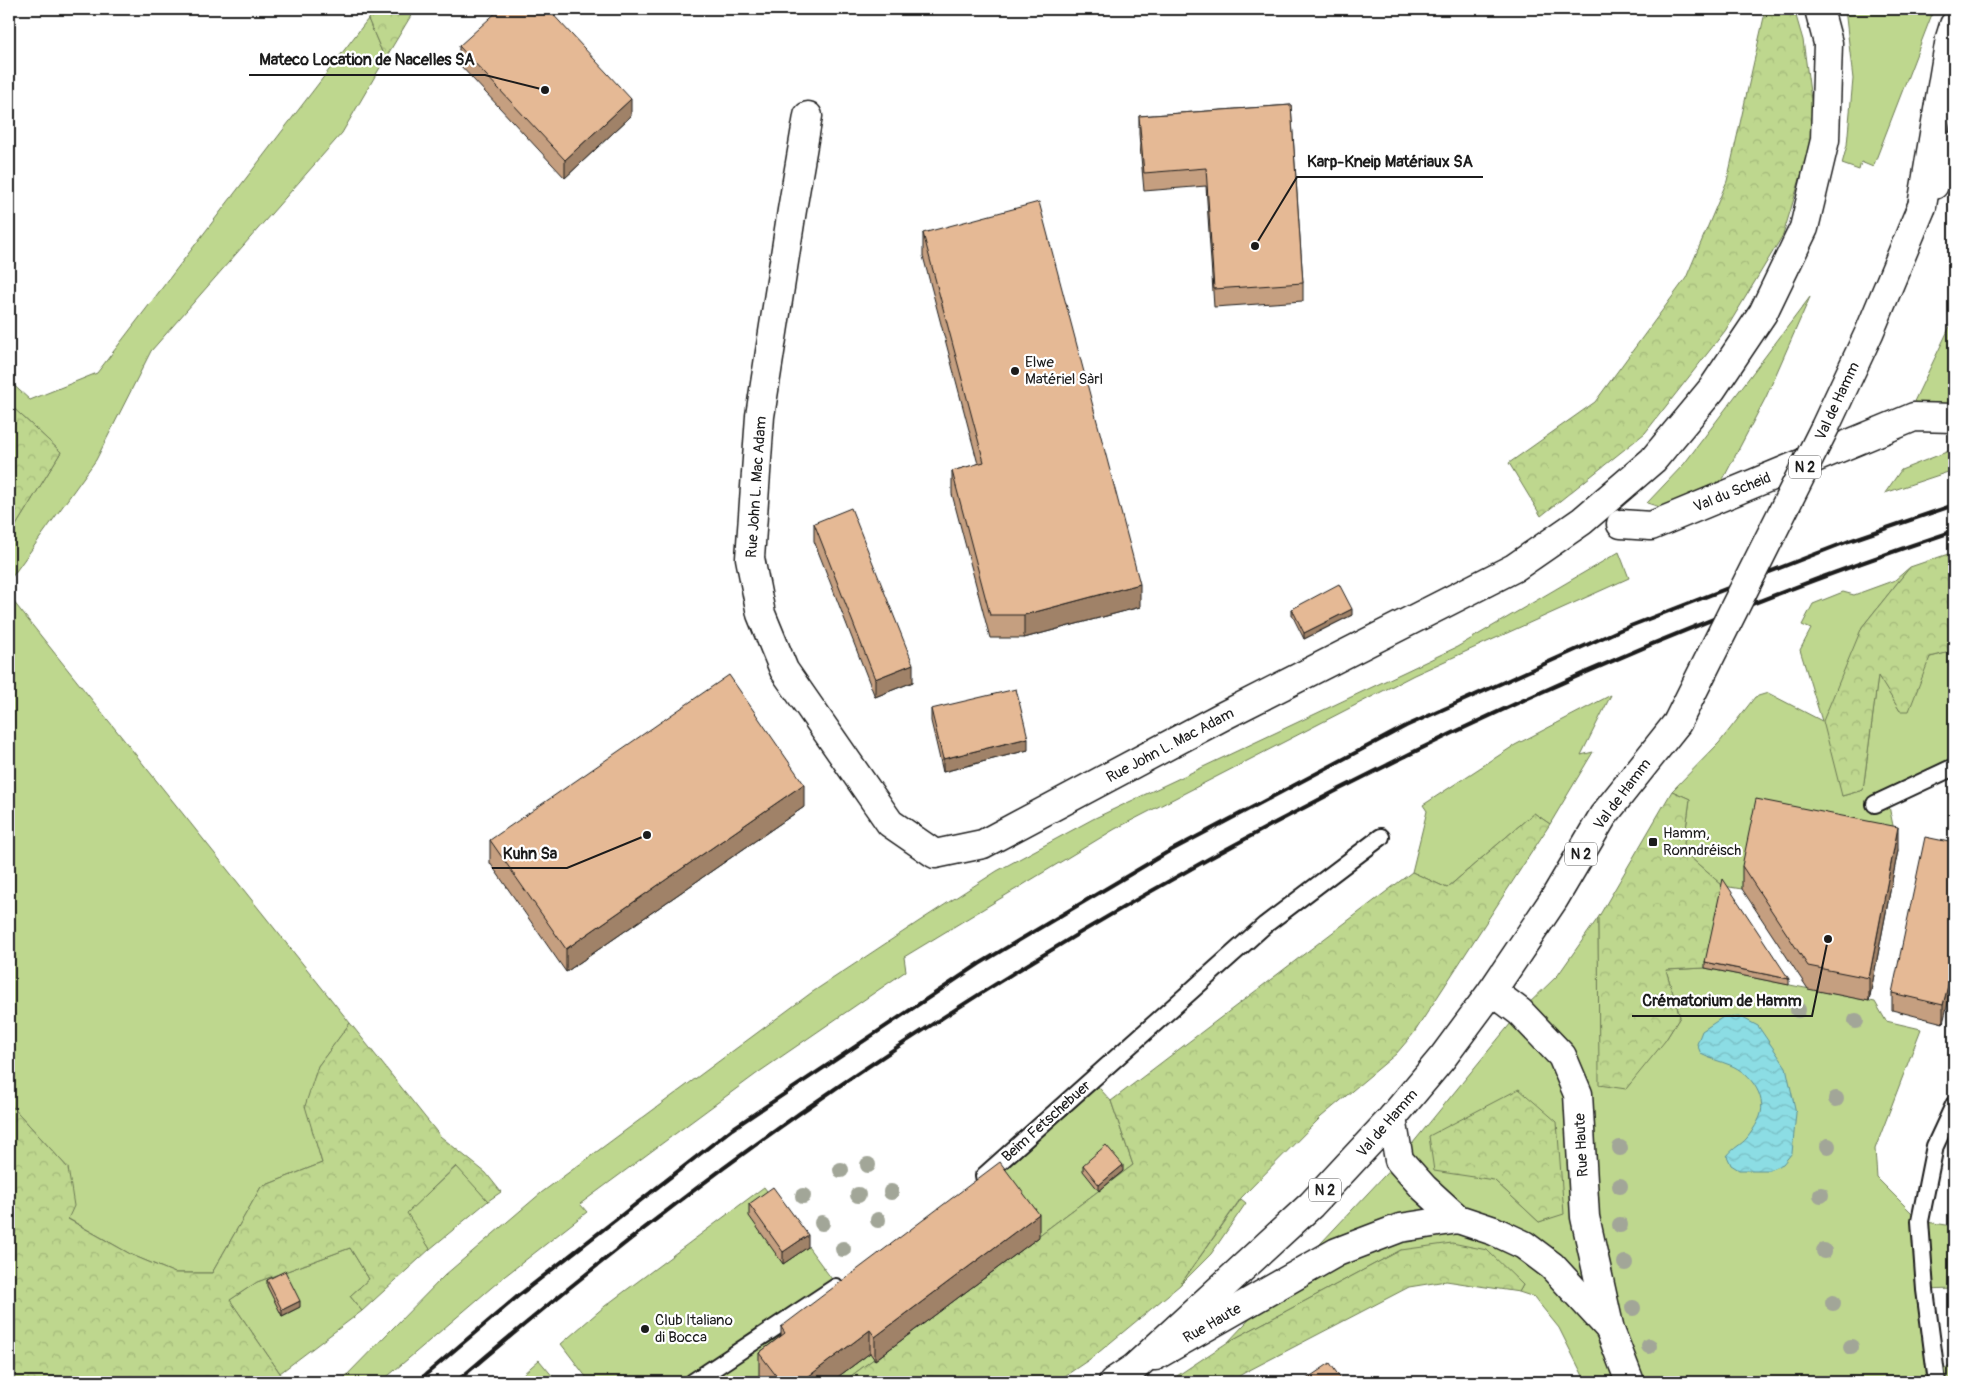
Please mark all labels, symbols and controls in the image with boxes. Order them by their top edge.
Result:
callout: Mateco Location de Nacelles SA [249,44,485,75]
text: Mateco Location de Nacelles SA [259,50,475,70]
callout: Karp-Kneip Matériaux SA [1297,146,1483,177]
text: Karp-Kneip Matériaux SA [1307,152,1474,172]
place label: Elwe Matériel Sàrl [1025,353,1103,389]
street label: Val de Hamm [1811,359,1864,443]
marker: Elwe Matériel Sàrl [1009,365,1021,377]
street label: Rue John L. Mac Adam [742,416,771,558]
road number: N 2 [1789,456,1821,478]
street label: Val du Scheid [1691,468,1774,517]
street label: Rue John L. Mac Adam [1103,704,1237,787]
street label: Val de Hamm [1590,755,1655,834]
place label: Hamm, Ronndréisch [1663,824,1741,860]
marker: Hamm, Ronndréisch [1647,836,1659,848]
callout: Kuhn Sa [492,837,567,868]
road number: N 2 [1565,842,1597,866]
text: Kuhn Sa [503,844,558,864]
callout: Crématorium de Hamm [1632,985,1812,1016]
text: Crématorium de Hamm [1642,991,1802,1011]
street label: Beim Fetschebuer [998,1076,1095,1166]
street label: Val de Hamm [1353,1085,1422,1161]
street label: Rue Haute [1570,1112,1593,1177]
road number: N 2 [1309,1178,1341,1202]
street label: Rue Haute [1180,1299,1245,1348]
place label: Club Italiano di Bocca [655,1311,733,1347]
marker: Club Italiano di Bocca [639,1323,651,1335]

